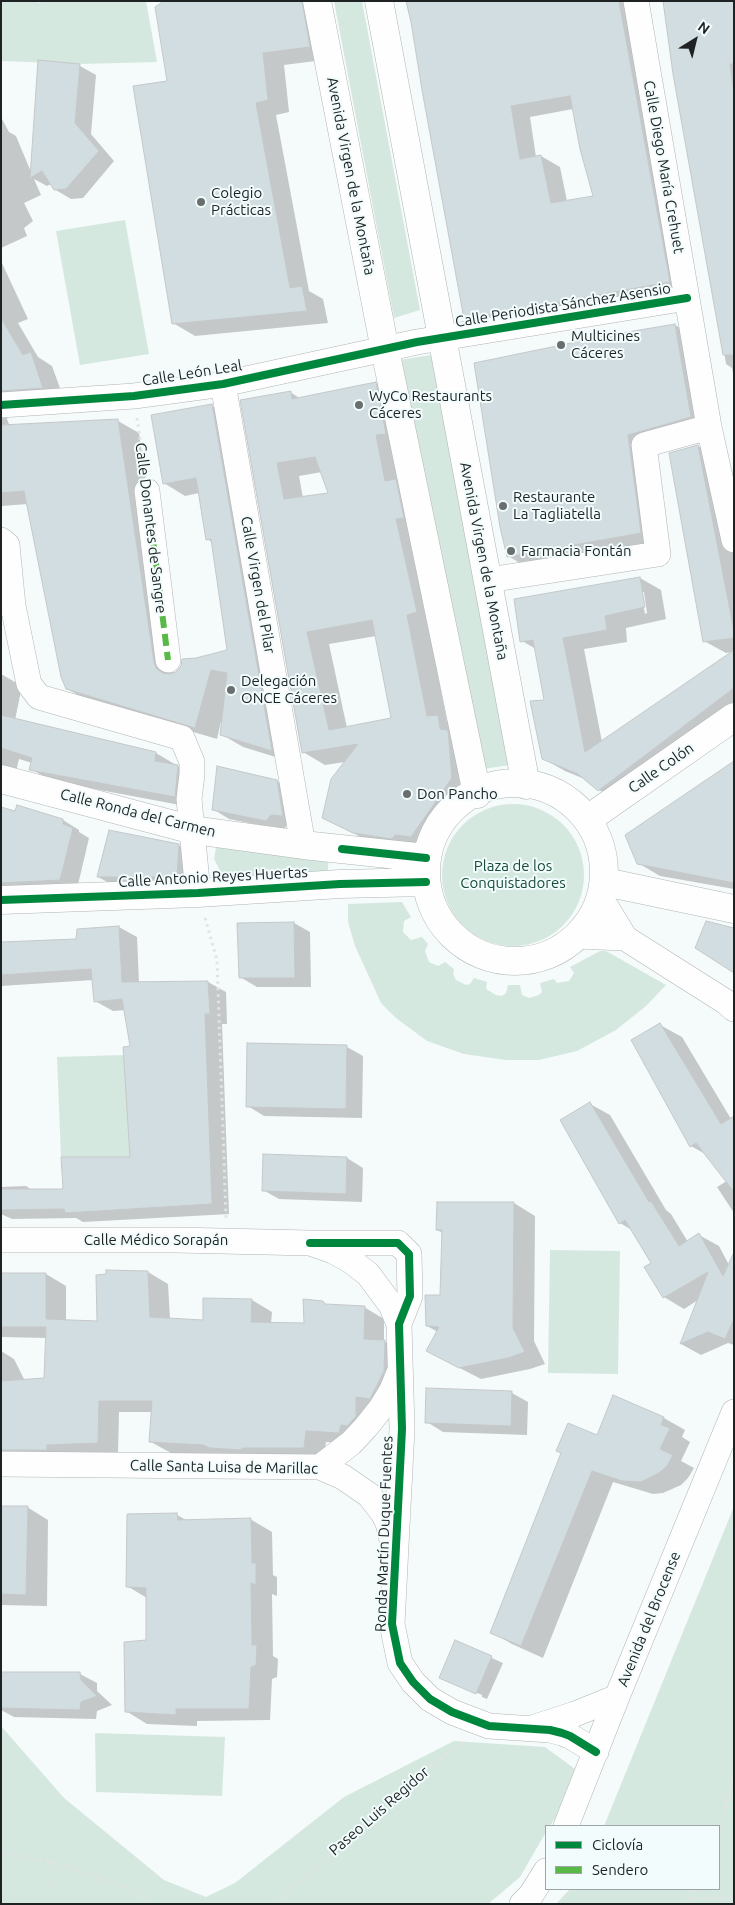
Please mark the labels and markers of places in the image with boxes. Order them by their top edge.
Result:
place label: Colegio Prácticas [211,184,271,219]
marker: Colegio Prácticas [195,196,207,208]
place label: Multicines Cáceres [571,327,640,362]
marker: Multicines Cáceres [555,339,567,351]
place label: WyCo Restaurants Cáceres [369,387,492,422]
marker: WyCo Restaurants Cáceres [353,399,365,411]
place label: Restaurante La Tagliatella [513,488,601,523]
marker: Restaurante La Tagliatella [497,500,509,512]
place label: Farmacia Fontán [521,542,631,560]
marker: Farmacia Fontán [505,545,517,557]
place label: Delegación ONCE Cáceres [241,672,337,707]
marker: Delegación ONCE Cáceres [225,684,237,696]
place label: Don Pancho [417,785,498,803]
marker: Don Pancho [401,788,413,800]

